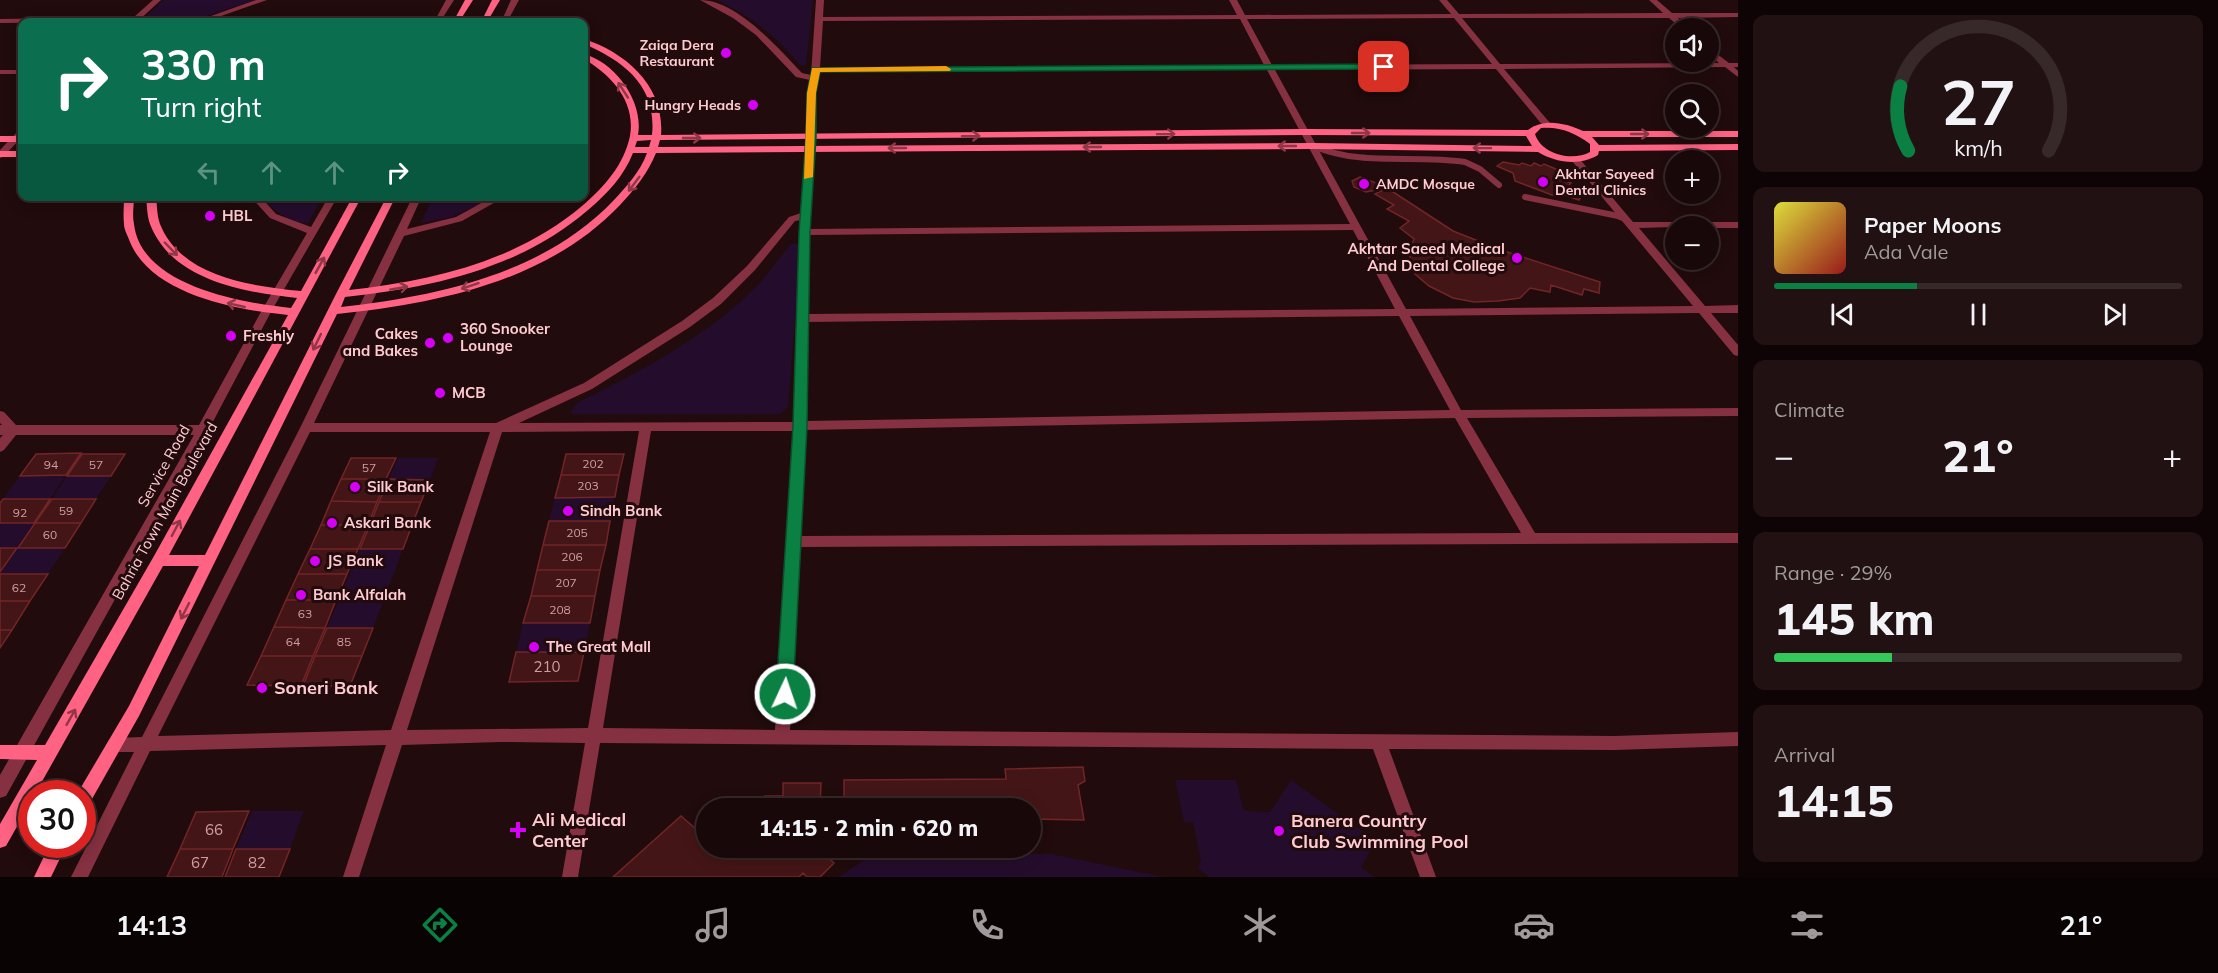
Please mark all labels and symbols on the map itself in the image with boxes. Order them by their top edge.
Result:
place label: Zaiqa Dera Restaurant [640,36,715,70]
pin [1358,41,1409,92]
marker: Zaiqa Dera Restaurant [719,46,733,60]
one-way arrow [617,82,629,99]
place label: Hungry Heads [644,96,741,114]
marker: Hungry Heads [746,98,760,112]
one-way arrow [1351,127,1371,139]
one-way arrow [1156,128,1176,140]
one-way arrow [1630,128,1650,140]
one-way arrow [961,130,981,142]
one-way arrow [682,132,702,144]
one-way arrow [1278,140,1298,152]
one-way arrow [1083,142,1103,153]
one-way arrow [888,143,908,154]
one-way arrow [1473,143,1493,154]
place label: Akhtar Sayeed Dental Clinics [1555,165,1654,199]
place label: AMDC Mosque [1376,175,1475,193]
marker: Akhtar Sayeed Dental Clinics [1536,175,1550,189]
one-way arrow [627,176,640,192]
marker: AMDC Mosque [1357,177,1371,191]
place label: HBL [222,206,253,225]
marker: HBL [203,209,217,223]
place label: Akhtar Saeed Medical And Dental College [1347,239,1505,275]
one-way arrow [164,242,178,257]
marker: Akhtar Saeed Medical And Dental College [1510,251,1524,265]
one-way arrow [314,257,326,274]
one-way arrow [461,281,480,292]
one-way arrow [389,282,409,293]
one-way arrow [226,298,245,310]
place label: 360 Snooker Lounge [460,319,550,355]
place label: Cakes and Bakes [343,324,418,360]
place label: Freshly [243,326,295,345]
marker: Freshly [224,329,238,343]
marker: 360 Snooker Lounge [441,331,455,345]
one-way arrow [311,332,323,350]
marker: Cakes and Bakes [423,336,437,350]
place label: MCB [452,383,486,402]
marker: MCB [433,386,447,400]
street label: Bahria Town Main Boulevard [108,419,221,603]
street label: Service Road [133,421,194,510]
house number: 202 [582,456,604,471]
house number: 94 [44,457,58,472]
house number: 57 [89,457,103,472]
house number: 57 [362,460,376,475]
place label: Silk Bank [367,477,435,496]
house number: 203 [577,478,599,493]
marker: Silk Bank [348,480,362,494]
place label: Sindh Bank [580,501,663,520]
house number: 59 [59,503,73,518]
marker: Sindh Bank [561,504,575,518]
house number: 92 [13,505,27,520]
place label: Askari Bank [344,513,432,532]
marker: Askari Bank [325,516,339,530]
one-way arrow [170,520,182,537]
house number: 205 [566,525,588,540]
house number: 60 [43,527,57,542]
house number: 206 [561,549,583,564]
place label: JS Bank [327,551,384,570]
marker: JS Bank [308,554,322,568]
house number: 207 [555,575,577,590]
house number: 62 [12,580,26,595]
place label: Bank Alfalah [313,585,406,604]
marker: Bank Alfalah [294,588,308,602]
one-way arrow [178,601,190,619]
house number: 208 [549,602,571,617]
house number: 63 [298,606,312,621]
house number: 64 [286,634,300,649]
house number: 85 [337,634,351,649]
place label: The Great Mall [546,637,651,656]
marker: The Great Mall [527,640,541,654]
house number: 210 [533,657,561,676]
position arrow [753,662,817,726]
place label: Soneri Bank [274,676,379,699]
marker: Soneri Bank [255,681,269,695]
one-way arrow [65,709,77,726]
speed limit sign: 30 [18,780,96,858]
place label: Ali Medical Center [532,808,626,852]
place label: Banera Country Club Swimming Pool [1291,809,1469,853]
house number: 66 [205,820,223,839]
marker: Ali Medical Center [509,821,527,839]
marker: Banera Country Club Swimming Pool [1272,824,1286,838]
house number: 67 [191,853,209,872]
house number: 82 [248,853,266,872]

